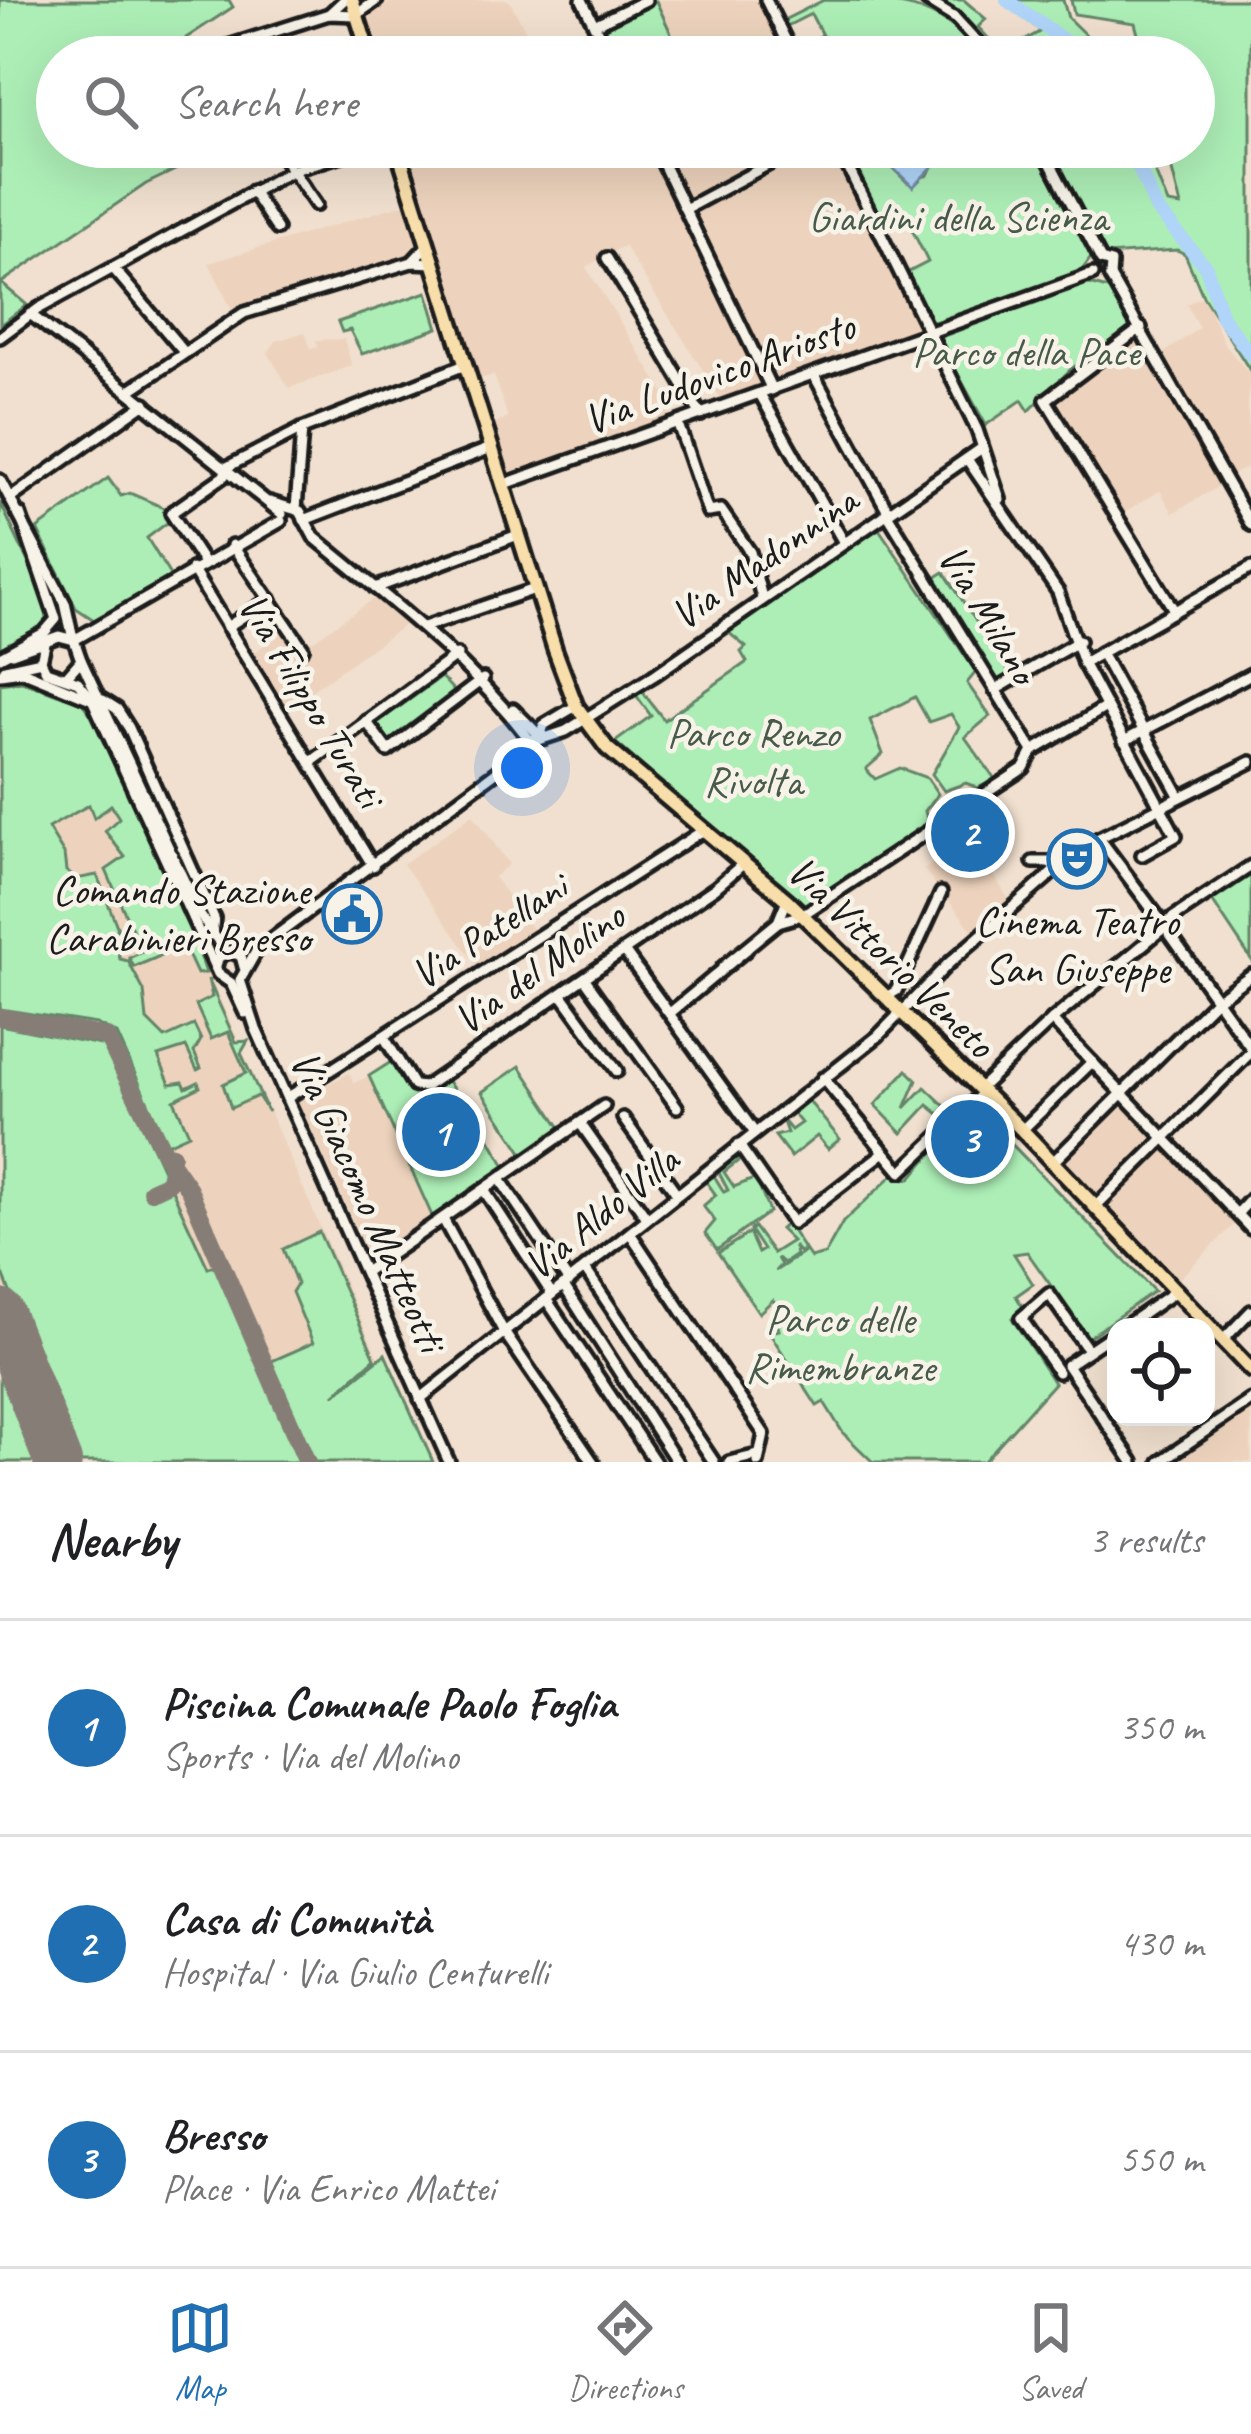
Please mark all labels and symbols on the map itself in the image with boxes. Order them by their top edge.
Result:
park label: Giardini della Scienza [808,191,1111,244]
street label: Via Ludovico Ariosto [576,299,864,447]
park label: Parco della Pace [912,326,1142,379]
street label: Via Madonnina [660,472,871,642]
street label: Via Milano [926,535,1052,697]
street label: Via Filippo Turati [226,583,398,821]
park label: Parco Renzo Rivolta [667,707,841,808]
your location [492,738,552,798]
pin: 2 [931,788,1009,878]
theatre icon: Cinema Teatro San Giuseppe [1046,828,1108,890]
street label: Via Vittorio Veneto [776,845,1008,1071]
street label: Via Patellani [401,858,581,1001]
place label: Comando Stazione Carabinieri Bresso [46,864,314,965]
public building icon: Comando Stazione Carabinieri Bresso [321,883,383,945]
street label: Via del Molino [443,889,637,1046]
place label: Cinema Teatro San Giuseppe [975,895,1181,996]
street label: Via Giacomo Matteotti [278,1042,460,1364]
pin: 1 [402,1087,480,1177]
pin: 3 [931,1094,1009,1184]
street label: Via Aldo Villa [513,1132,692,1292]
park label: Parco delle Rimembranze [745,1293,938,1394]

